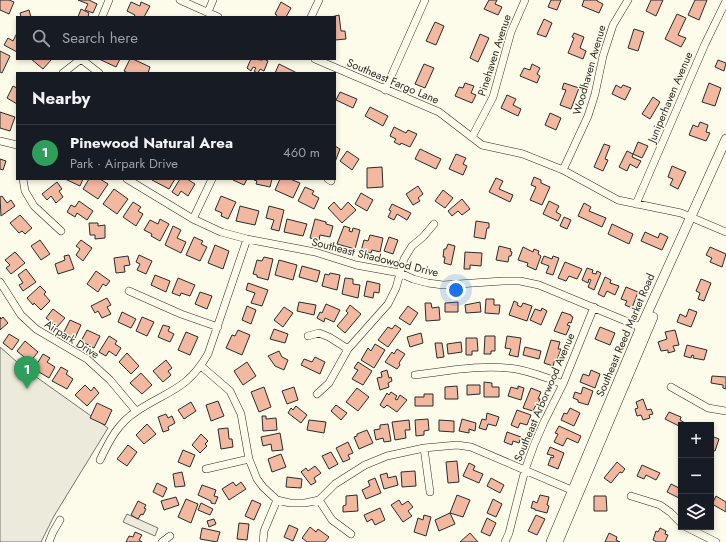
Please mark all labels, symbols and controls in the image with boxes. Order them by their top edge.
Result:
street label: Pinehaven Avenue [473,12,515,98]
search box [16,16,336,60]
street label: Woodhaven Avenue [568,23,610,117]
icon: search [30,27,52,49]
text: Search here [62,27,138,49]
street label: Juniperhaven Avenue [643,49,697,147]
street label: Southeast Fargo Lane [344,54,442,108]
text: Nearby [32,86,90,110]
text: Pinewood Natural Area [70,132,233,154]
text: 1 [42,143,48,162]
text: 460 m [283,143,320,162]
text: Park · Airpark Drive [70,154,178,173]
street label: Southeast Shadowood Drive [310,233,440,281]
street label: Southeast Reed Market Road [592,271,658,399]
your location [446,280,466,300]
street label: Airpark Drive [42,316,103,362]
street label: Southeast Arborwood Avenue [510,330,578,464]
pin: 1 [14,356,40,389]
map controls [678,422,714,530]
button: + [678,422,714,458]
button: − [678,458,714,494]
button: layers [678,494,714,530]

